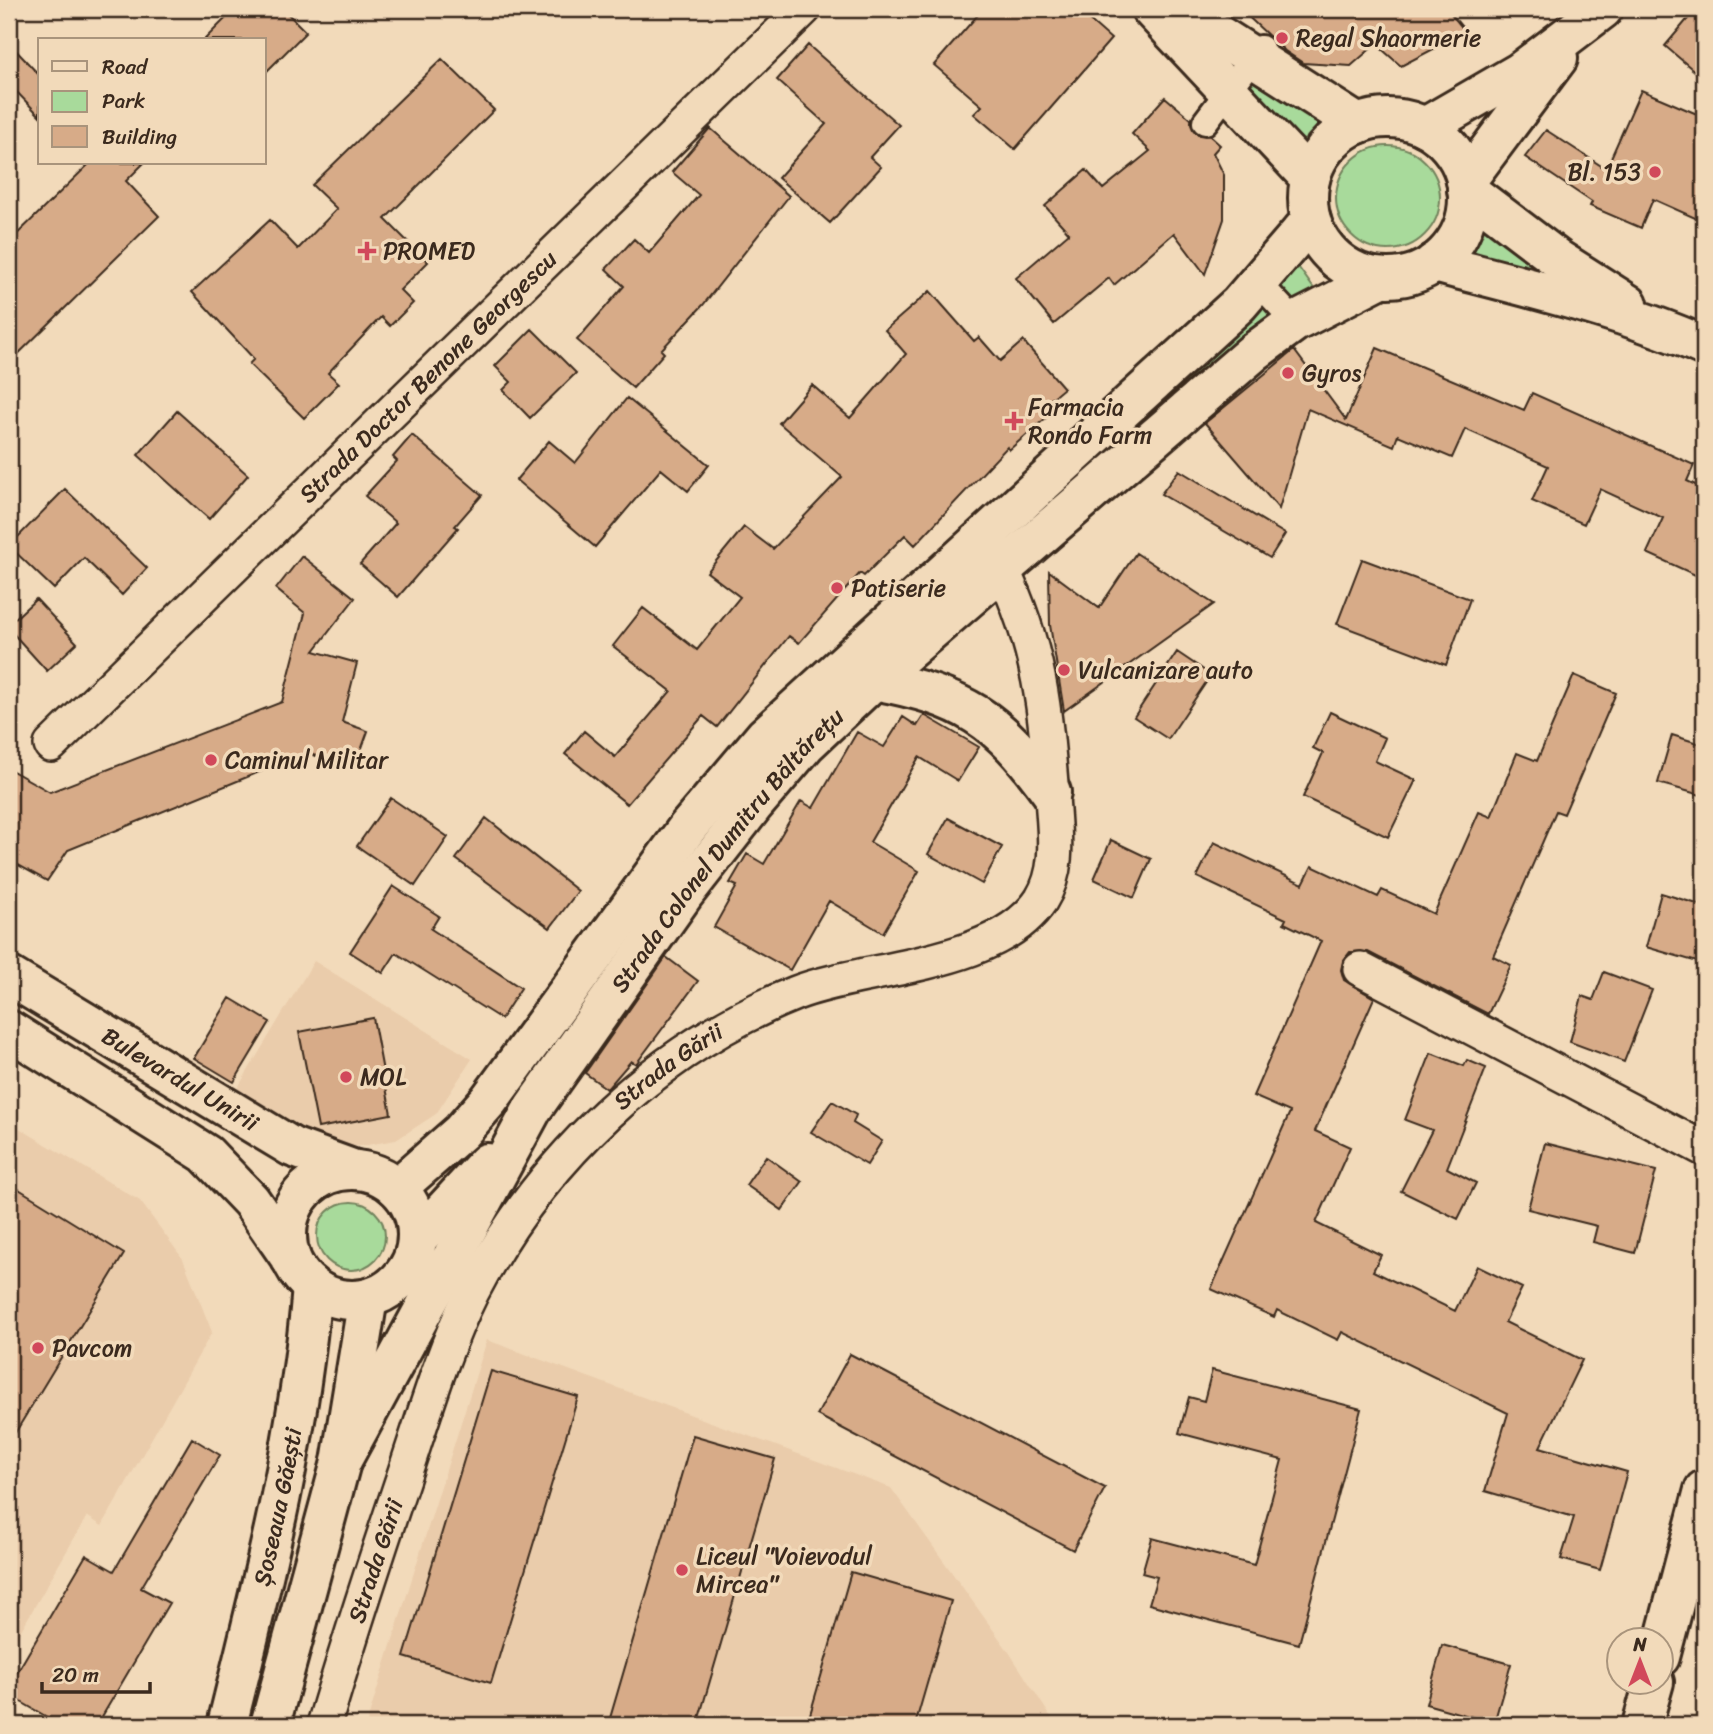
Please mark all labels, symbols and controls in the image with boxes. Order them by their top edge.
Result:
place label: Regal Shaormerie [1296,17,1481,59]
marker: Regal Shaormerie [1274,30,1290,46]
legend [38,38,266,164]
text: Road [102,48,149,86]
text: Park [102,82,145,120]
text: Building [102,118,178,156]
place label: Bl. 153 [1567,151,1641,193]
marker: Bl. 153 [1647,164,1663,180]
place label: PROMED [383,230,475,272]
street label: Strada Doctor Benone Georgescu [288,240,567,514]
marker: PROMED [357,241,377,261]
place label: Gyros [1302,352,1361,394]
marker: Gyros [1280,365,1296,381]
place label: Farmacia Rondo Farm [1028,386,1152,456]
marker: Farmacia Rondo Farm [1006,413,1022,429]
place label: Patiserie [851,567,946,609]
marker: Patiserie [829,580,845,596]
place label: Vulcanizare auto [1078,649,1253,691]
marker: Vulcanizare auto [1056,662,1072,678]
street label: Strada Colonel Dumitru Băltărețu [599,697,854,1002]
place label: Caminul Militar [225,739,389,781]
marker: Caminul Militar [203,752,219,768]
street label: Strada Gării [603,1011,733,1121]
street label: Bulevardul Unirii [93,1016,268,1144]
place label: MOL [360,1056,406,1098]
marker: MOL [338,1069,354,1085]
place label: Pavcom [52,1327,132,1369]
marker: Pavcom [30,1340,46,1356]
street label: Șoseaua Găești [241,1423,315,1590]
street label: Strada Gării [336,1492,416,1628]
place label: Liceul "Voievodul Mircea" [696,1535,873,1605]
marker: Liceul "Voievodul Mircea" [674,1562,690,1578]
north arrow [1604,1626,1674,1696]
text: N [1632,1628,1647,1661]
scale bar [42,1650,150,1694]
text: 20 m [52,1656,99,1694]

